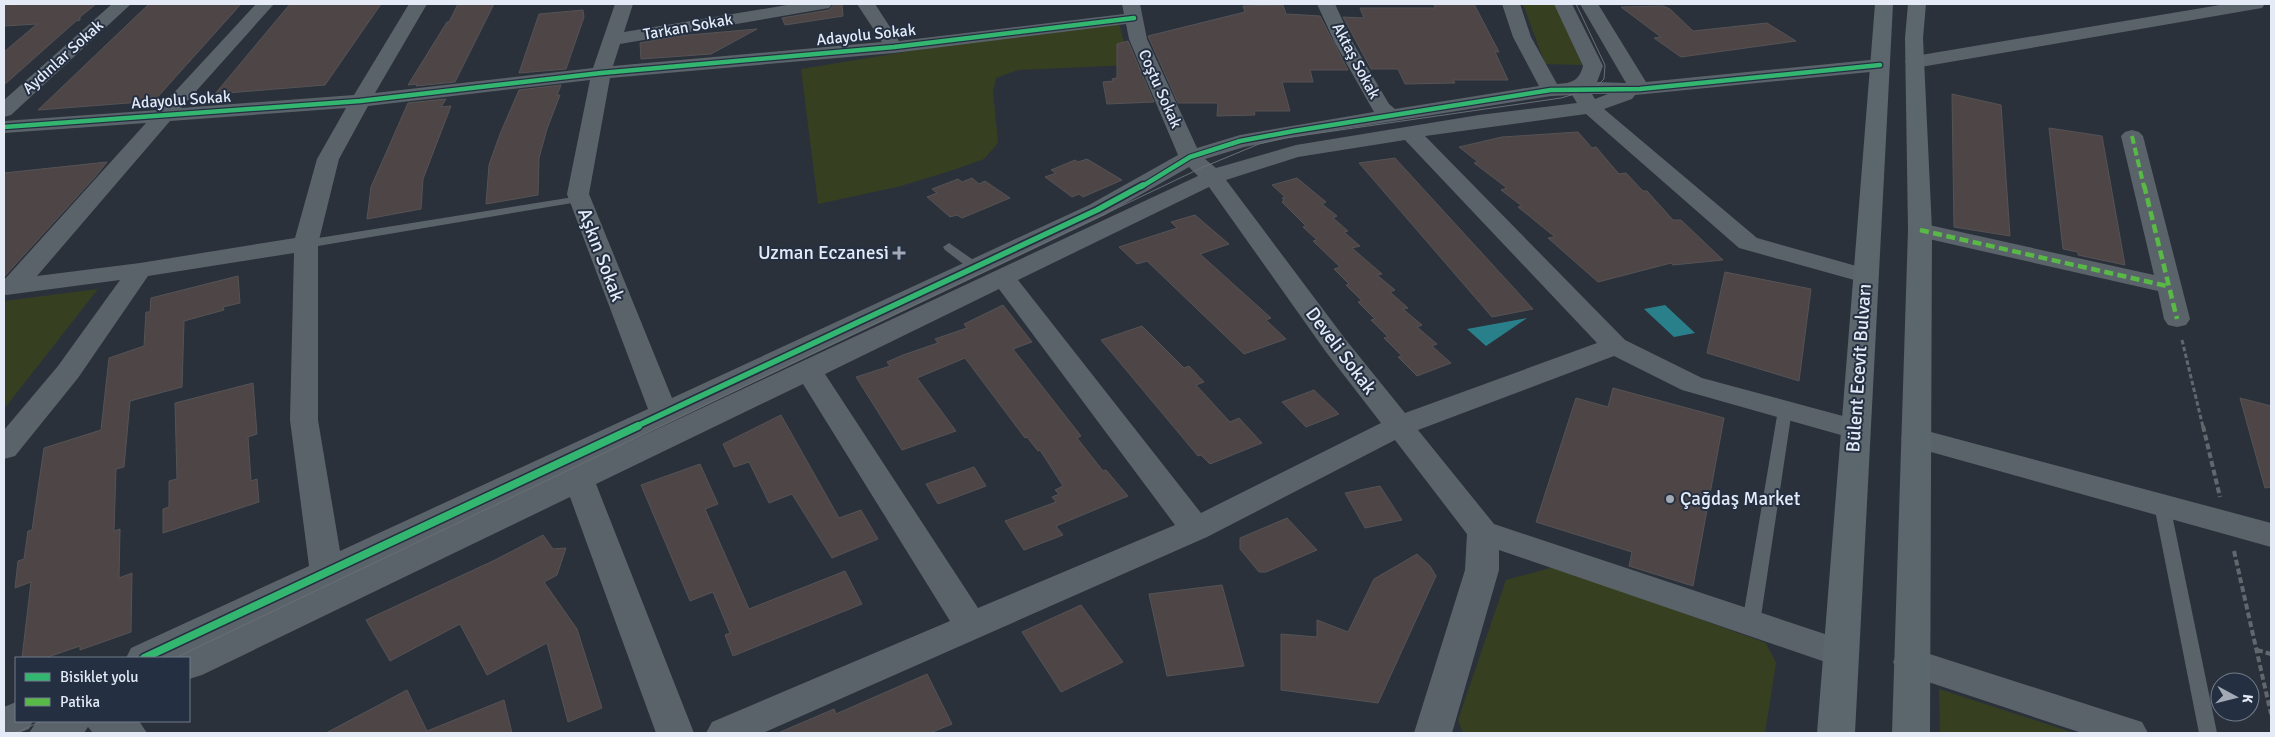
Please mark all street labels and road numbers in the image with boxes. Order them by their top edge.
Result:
street label: Tarkan Sokak [642,9,734,45]
street label: Aydınlar Sokak [18,15,108,99]
street label: Aktaş Sokak [1328,19,1384,103]
street label: Adayolu Sokak [815,20,917,50]
street label: Coştu Sokak [1134,47,1186,131]
street label: Adayolu Sokak [131,87,231,113]
street label: Aşkın Sokak [572,205,630,306]
street label: Bülent Ecevit Bulvarı [1841,283,1877,453]
street label: Develi Sokak [1300,302,1382,400]

